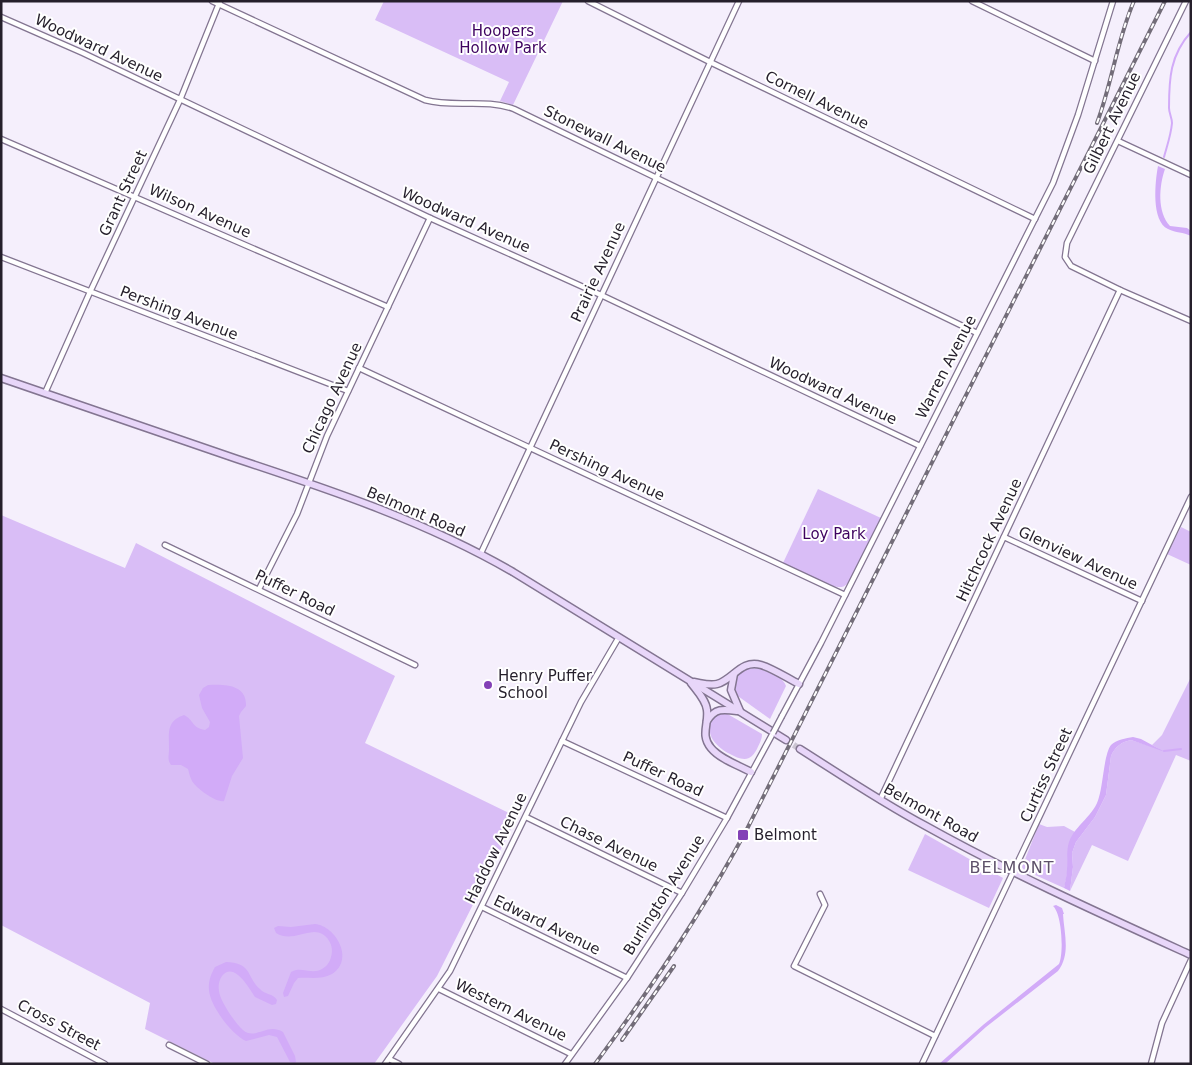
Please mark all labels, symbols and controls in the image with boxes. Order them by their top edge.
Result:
street label: Woodward Avenue [32,10,166,86]
park label: Hoopers Hollow Park [459,22,547,57]
street label: Cornell Avenue [762,67,872,133]
street label: Gilbert Avenue [1080,69,1144,177]
street label: Stonewall Avenue [541,102,669,176]
street label: Grant Street [95,147,151,239]
street label: Wilson Avenue [146,180,254,242]
street label: Woodward Avenue [399,183,533,257]
street label: Prairie Avenue [567,219,629,325]
street label: Pershing Avenue [117,282,241,344]
street label: Warren Avenue [912,312,980,422]
street label: Chicago Avenue [298,339,366,457]
street label: Woodward Avenue [766,353,900,429]
street label: Pershing Avenue [547,435,667,505]
street label: Hitchcock Avenue [953,475,1025,605]
street label: Belmont Road [364,483,468,541]
street label: Glenview Avenue [1015,522,1141,594]
park label: Loy Park [802,525,866,543]
street label: Puffer Road [252,566,338,620]
place label: Henry Puffer School [498,667,593,702]
marker: Henry Puffer School [482,679,494,691]
street label: Curtiss Street [1016,725,1076,825]
street label: Puffer Road [620,748,706,800]
street label: Belmont Road [881,780,981,846]
street label: Haddow Avenue [461,789,531,907]
street label: Chase Avenue [557,813,661,875]
place label: Belmont [754,826,817,844]
marker: Belmont [736,828,750,842]
street label: Burlington Avenue [620,832,708,958]
district label: BELMONT [969,858,1055,877]
street label: Edward Avenue [491,891,603,959]
street label: Western Avenue [452,975,570,1045]
street label: Cross Street [14,996,104,1054]

